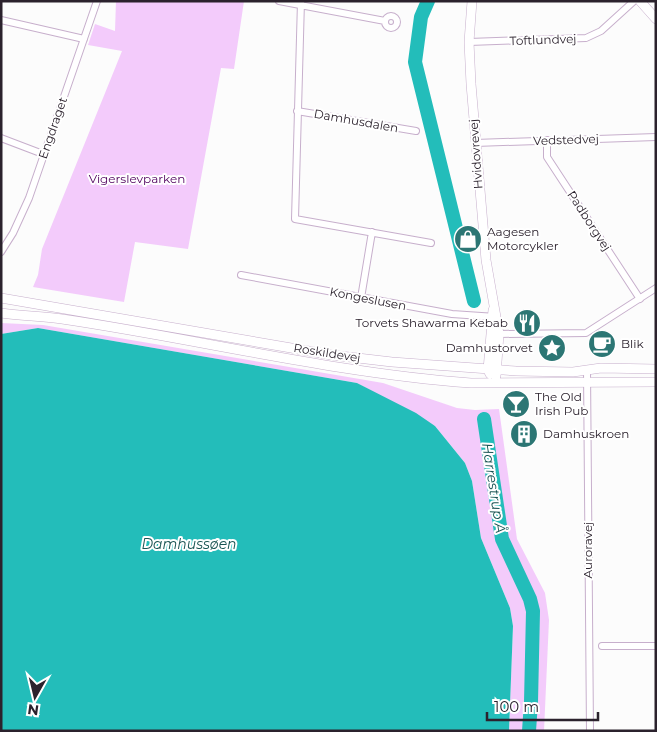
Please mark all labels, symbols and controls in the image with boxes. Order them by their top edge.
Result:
street label: Toftlundvej [509,31,577,48]
street label: Engdraget [35,95,70,161]
street label: Damhusdalen [313,106,400,135]
street label: Hvidovrevej [466,119,485,189]
street label: Vedstedvej [533,131,599,148]
park label: Vigerslevparken [89,171,185,186]
street label: Padborgvej [564,188,614,254]
shop icon: Aagesen Motorcykler [453,224,483,254]
place label: Aagesen Motorcykler [487,224,559,253]
street label: Kongeslusen [329,284,408,313]
restaurant icon: Torvets Shawarma Kebab [512,308,542,338]
place label: Torvets Shawarma Kebab [355,315,508,330]
cafe icon: Blik [587,329,617,359]
place icon: Damhustorvet [537,333,567,363]
place label: Blik [621,336,645,351]
street label: Roskildevej [292,340,362,365]
place label: Damhustorvet [446,340,533,355]
bar icon: The Old Irish Pub [501,389,531,419]
place label: The Old Irish Pub [535,389,589,418]
building icon: Damhuskroen [509,419,539,449]
place label: Damhuskroen [543,426,629,441]
water label: Harrestrup Å [478,441,511,534]
street label: Auroravej [580,522,595,578]
water label: Damhussøen [141,535,237,553]
north arrow [10,672,60,722]
scale bar [487,690,598,722]
text: 100 m [494,697,539,716]
text: N [26,700,40,720]

